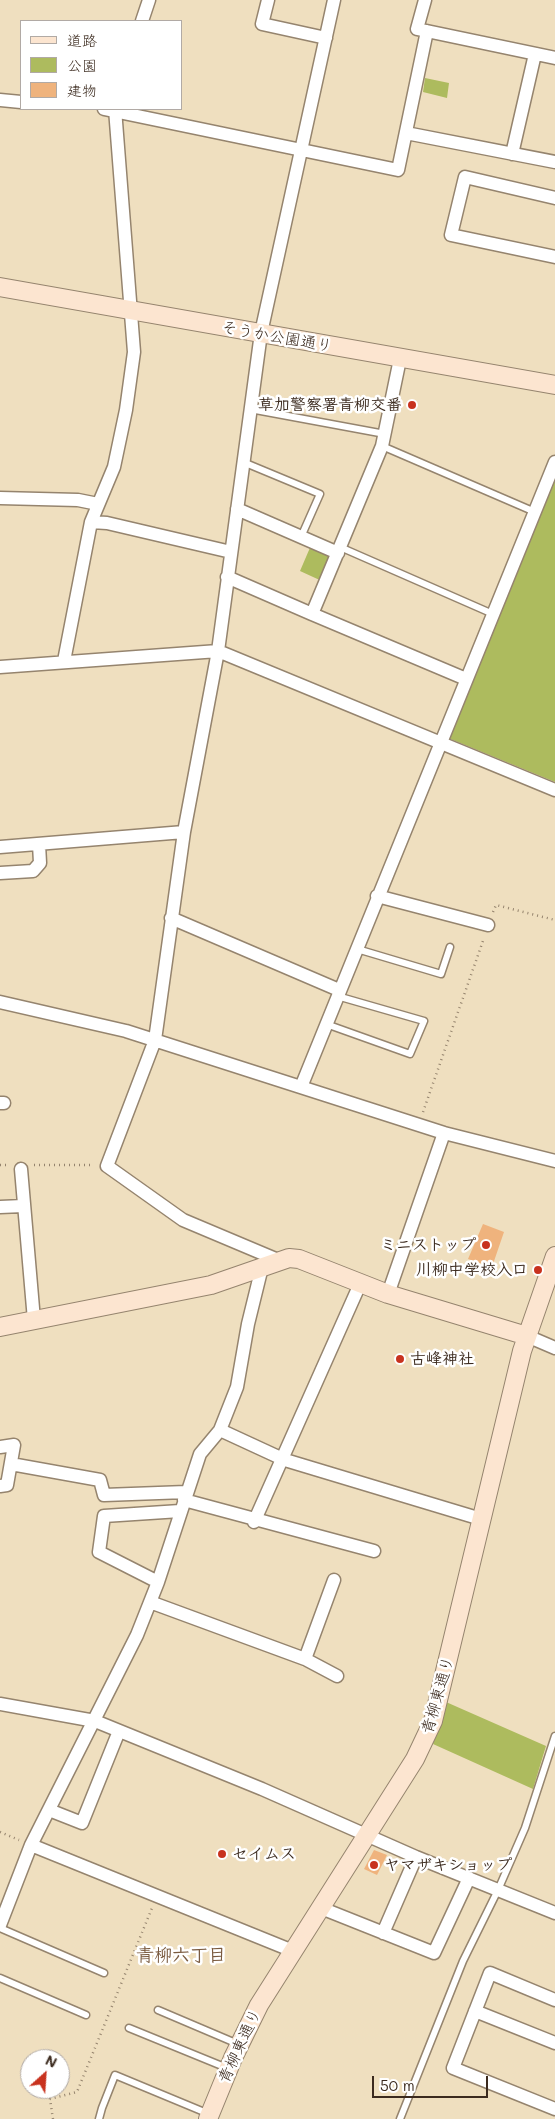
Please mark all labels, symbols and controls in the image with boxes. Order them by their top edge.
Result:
legend [20,20,182,110]
text: 道路 [67,30,97,50]
text: 公園 [67,55,97,75]
text: 建物 [67,80,97,100]
street label: そうか公園通り [220,318,334,356]
place label: 草加警察署青柳交番 [258,395,402,415]
marker: 草加警察署青柳交番 [406,399,418,411]
place label: ミニストップ [380,1235,476,1255]
marker: ミニストップ [480,1239,492,1251]
place label: 川柳中学校入口 [416,1260,528,1280]
marker: 川柳中学校入口 [532,1264,544,1276]
place label: 古峰神社 [410,1349,474,1369]
marker: 古峰神社 [394,1353,406,1365]
street label: 青柳東通り [418,1654,458,1736]
place label: セイムス [232,1844,296,1864]
marker: セイムス [216,1848,228,1860]
place label: ヤマザキショップ [384,1855,512,1875]
marker: ヤマザキショップ [368,1859,380,1871]
district label: 青柳六丁目 [136,1944,226,1966]
street label: 青柳東通り [214,2006,266,2086]
north arrow [20,2049,70,2099]
text: N [42,2050,60,2072]
scale bar [375,2066,491,2098]
text: 50 m [380,2075,415,2095]

